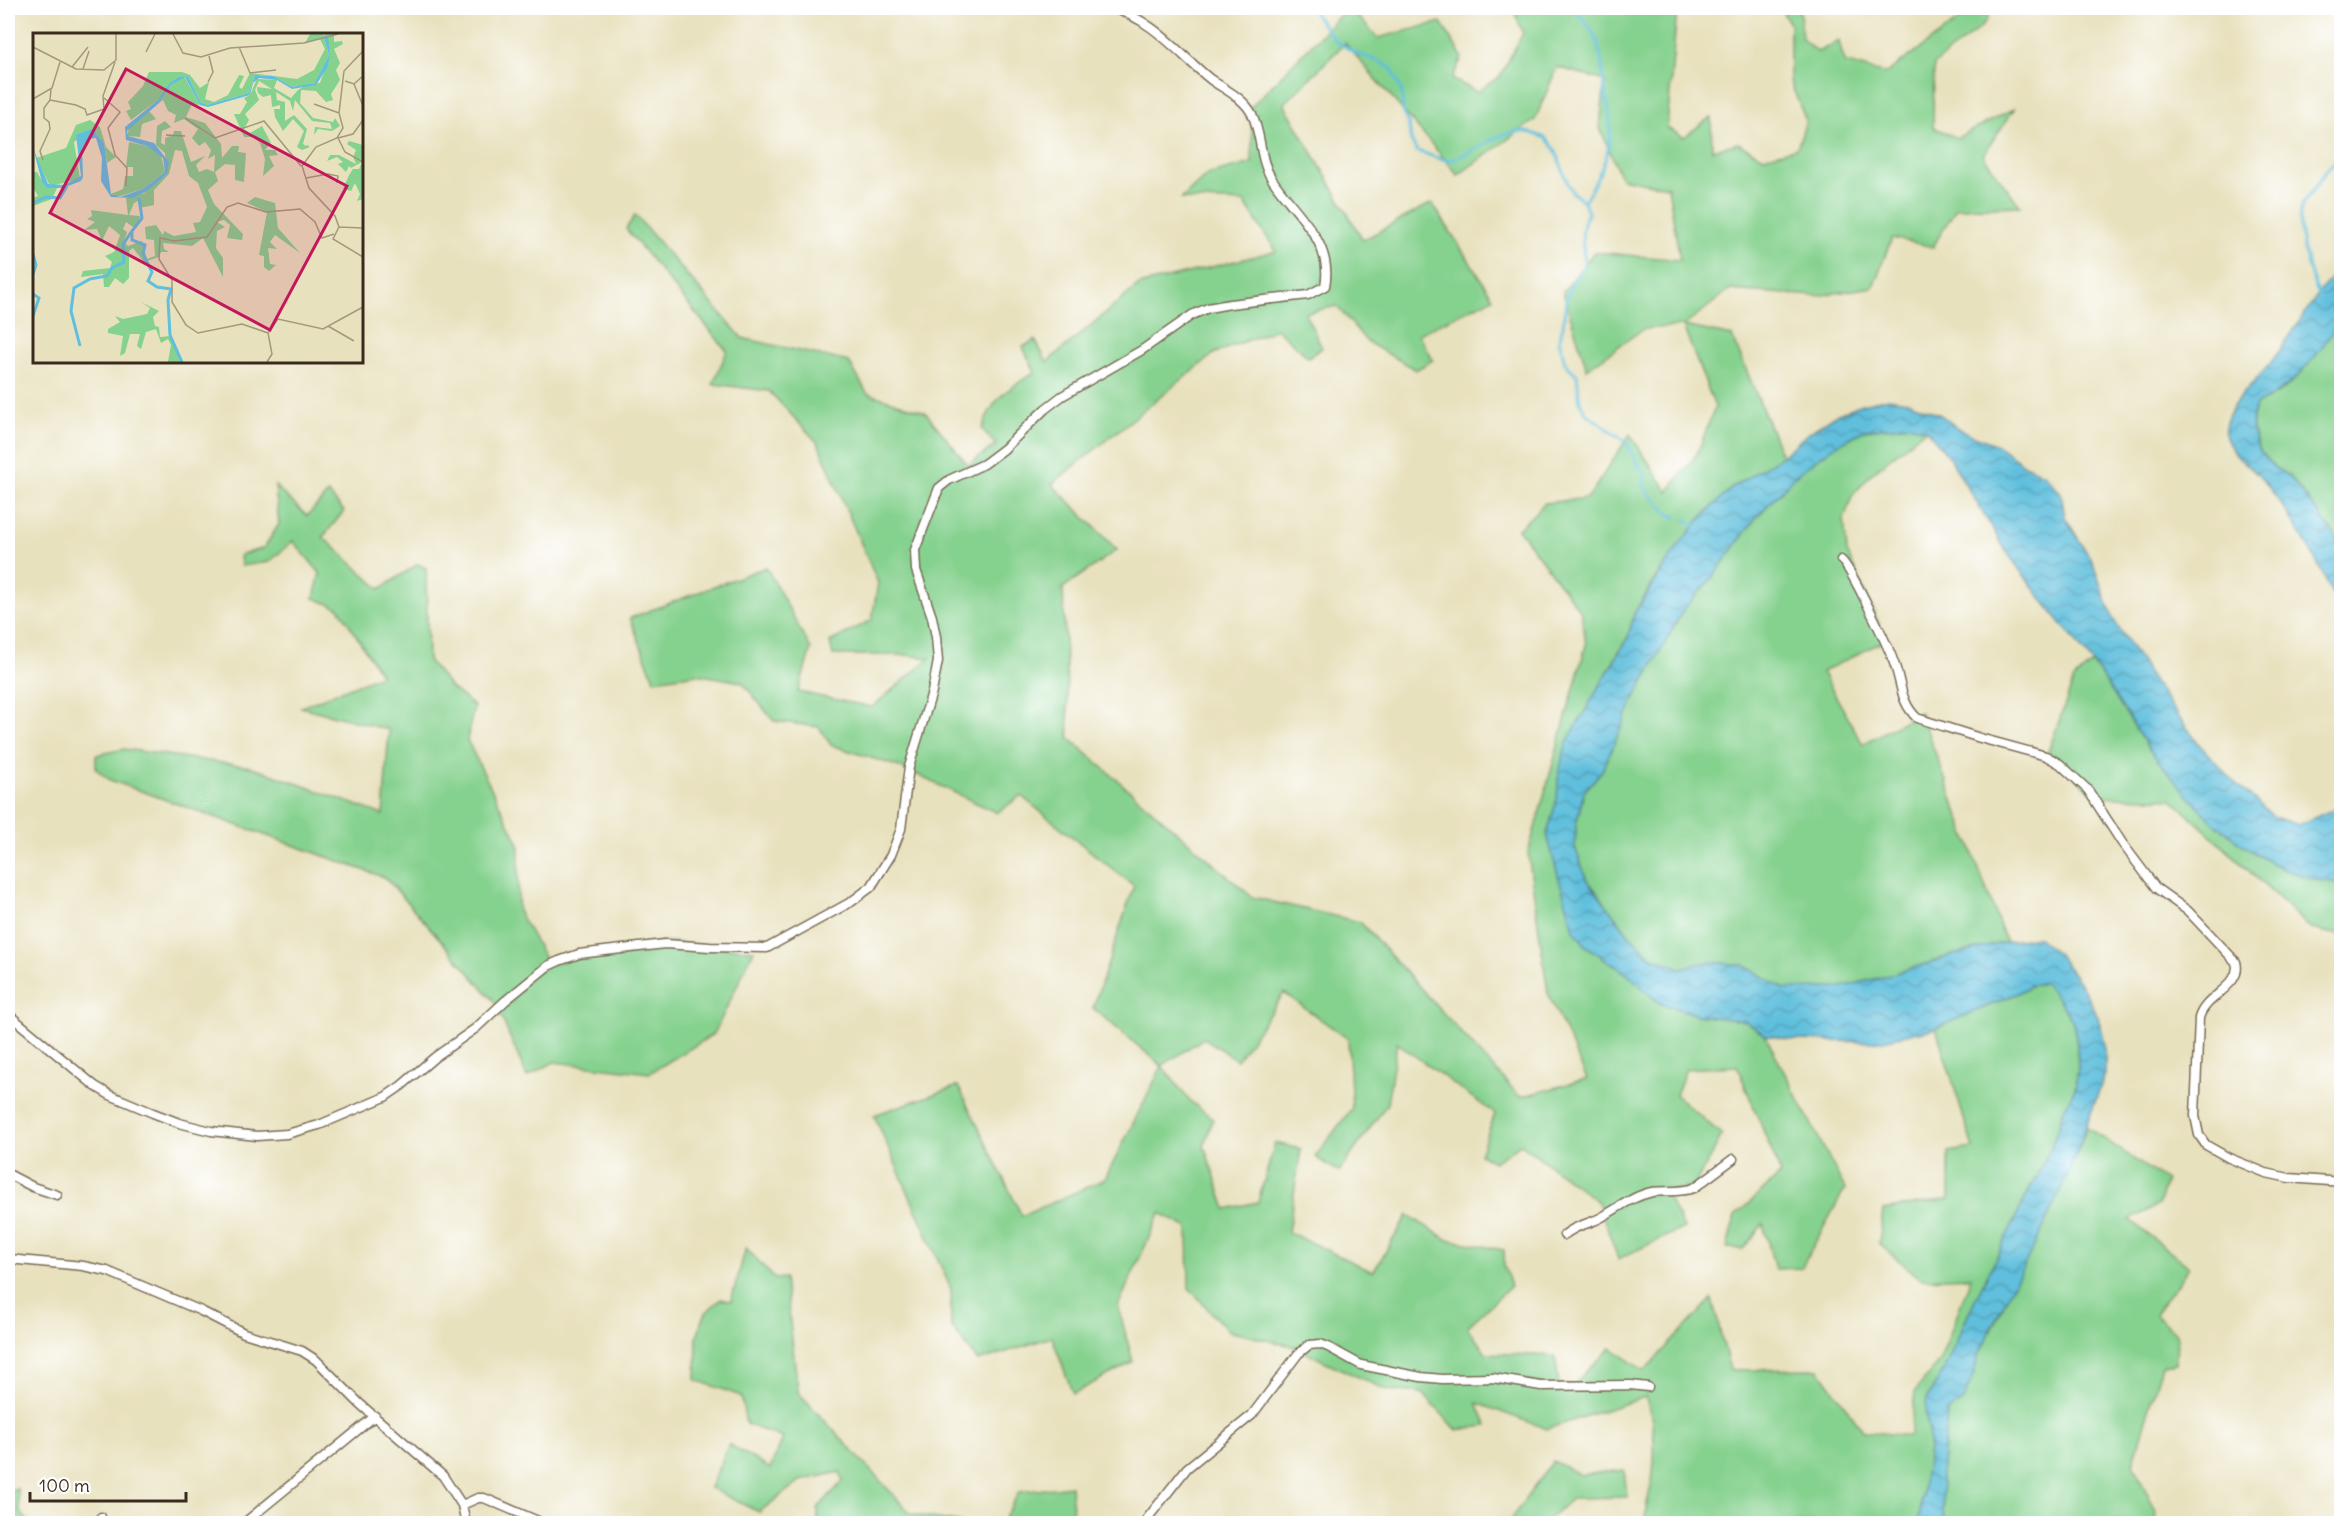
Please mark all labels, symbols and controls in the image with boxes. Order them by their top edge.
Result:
inset map [33,33,363,363]
scale bar [30,1465,186,1503]
text: 100 m [39,1474,90,1497]

